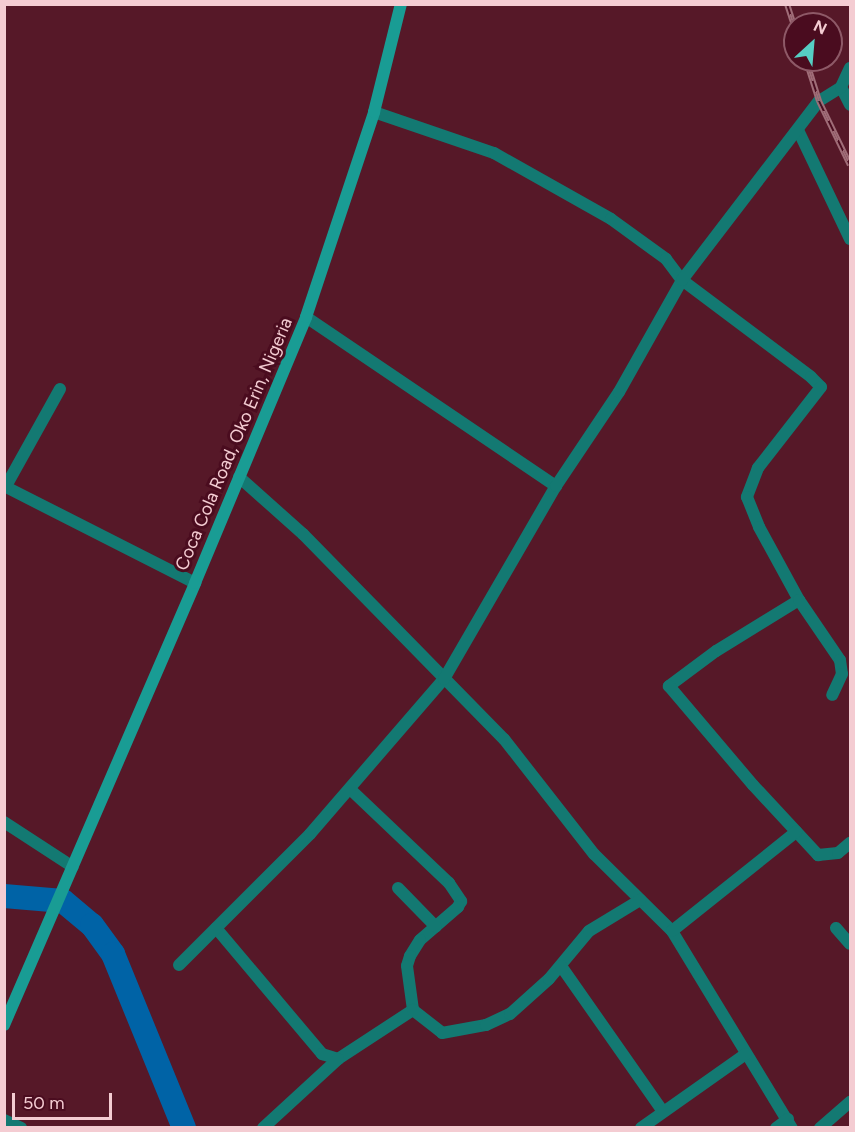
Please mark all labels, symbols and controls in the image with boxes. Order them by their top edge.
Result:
north arrow [783,12,843,72]
text: N [811,16,830,38]
street label: Coca Cola Road, Oko Erin, Nigeria [171,314,297,574]
scale bar [15,1081,116,1119]
text: 50 m [23,1092,65,1114]

